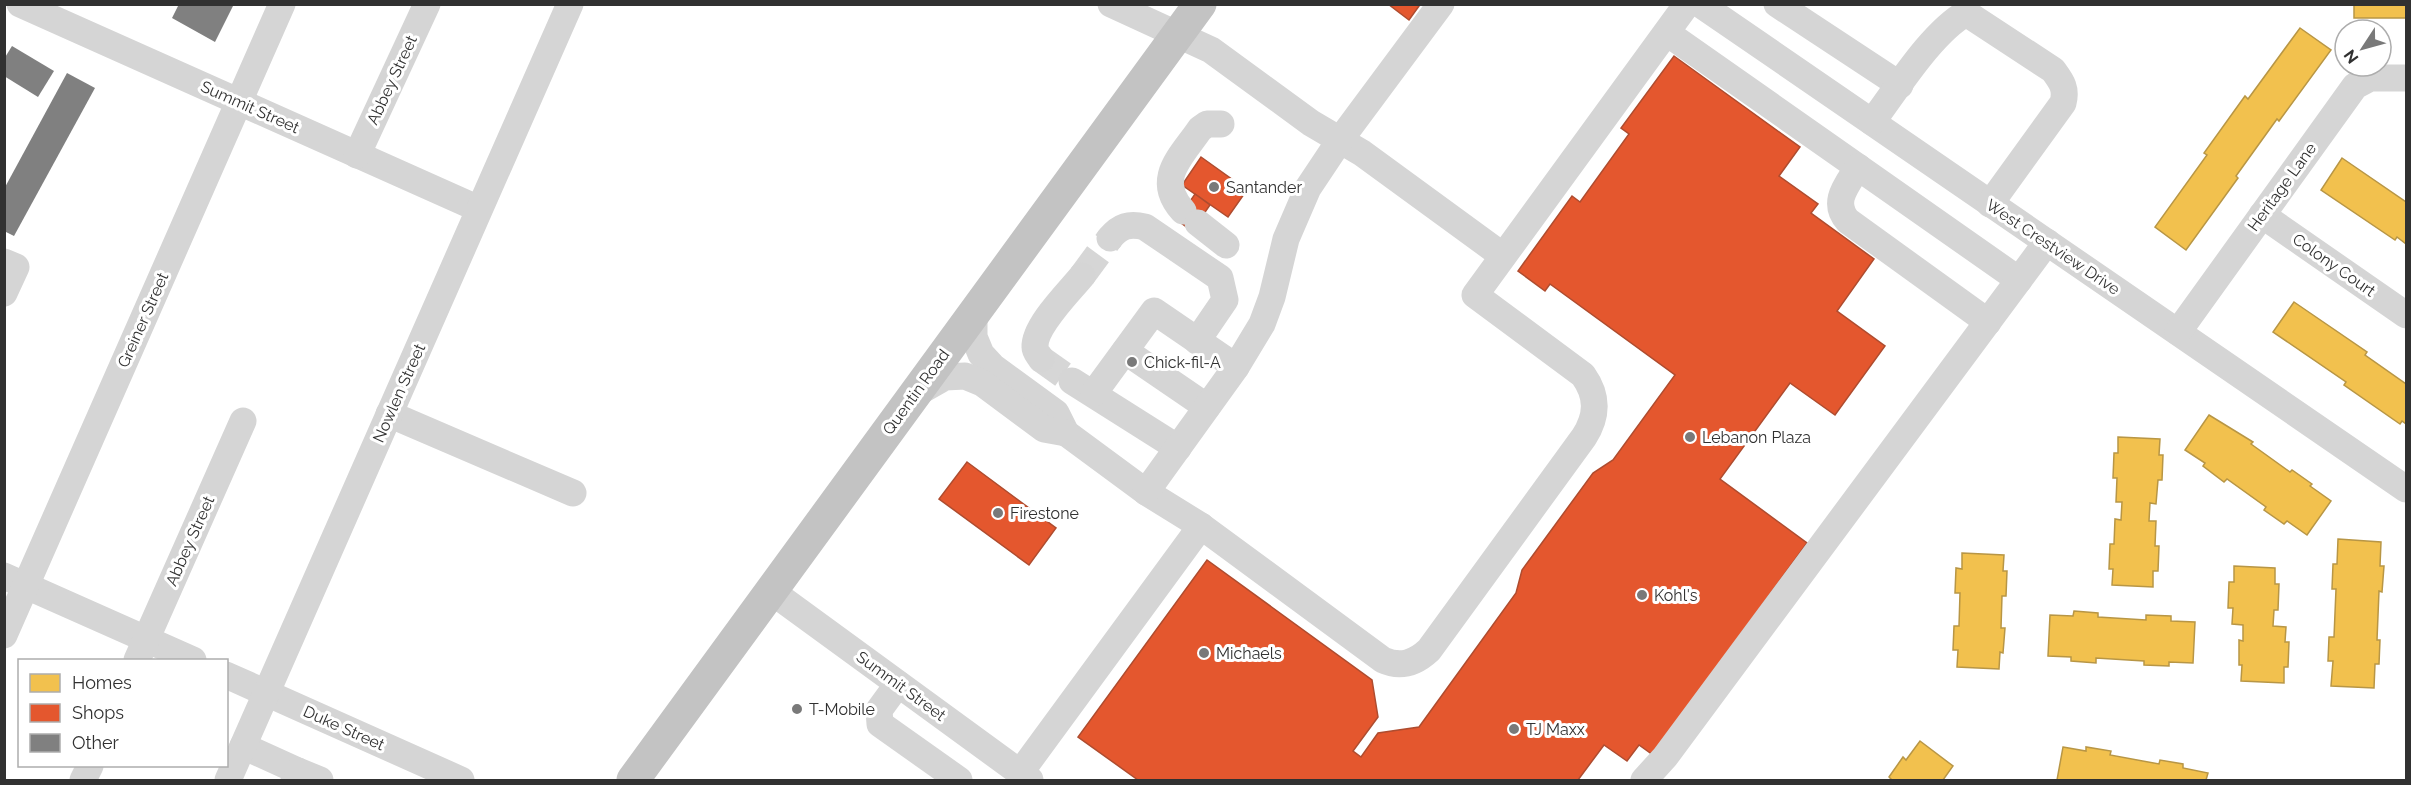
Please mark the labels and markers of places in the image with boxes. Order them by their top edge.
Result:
place label: Santander [1226,178,1302,197]
marker: Santander [1207,180,1221,194]
place label: Chick-fil-A [1144,353,1221,372]
marker: Chick-fil-A [1125,355,1139,369]
place label: Lebanon Plaza [1702,428,1811,447]
marker: Lebanon Plaza [1683,430,1697,444]
place label: Firestone [1010,504,1079,523]
marker: Firestone [991,506,1005,520]
place label: Kohl's [1654,586,1698,605]
marker: Kohl's [1635,588,1649,602]
place label: Michaels [1216,644,1282,663]
marker: Michaels [1197,646,1211,660]
place label: T-Mobile [809,700,875,719]
marker: T-Mobile [790,702,804,716]
place label: TJ Maxx [1526,720,1585,739]
marker: TJ Maxx [1507,722,1521,736]

